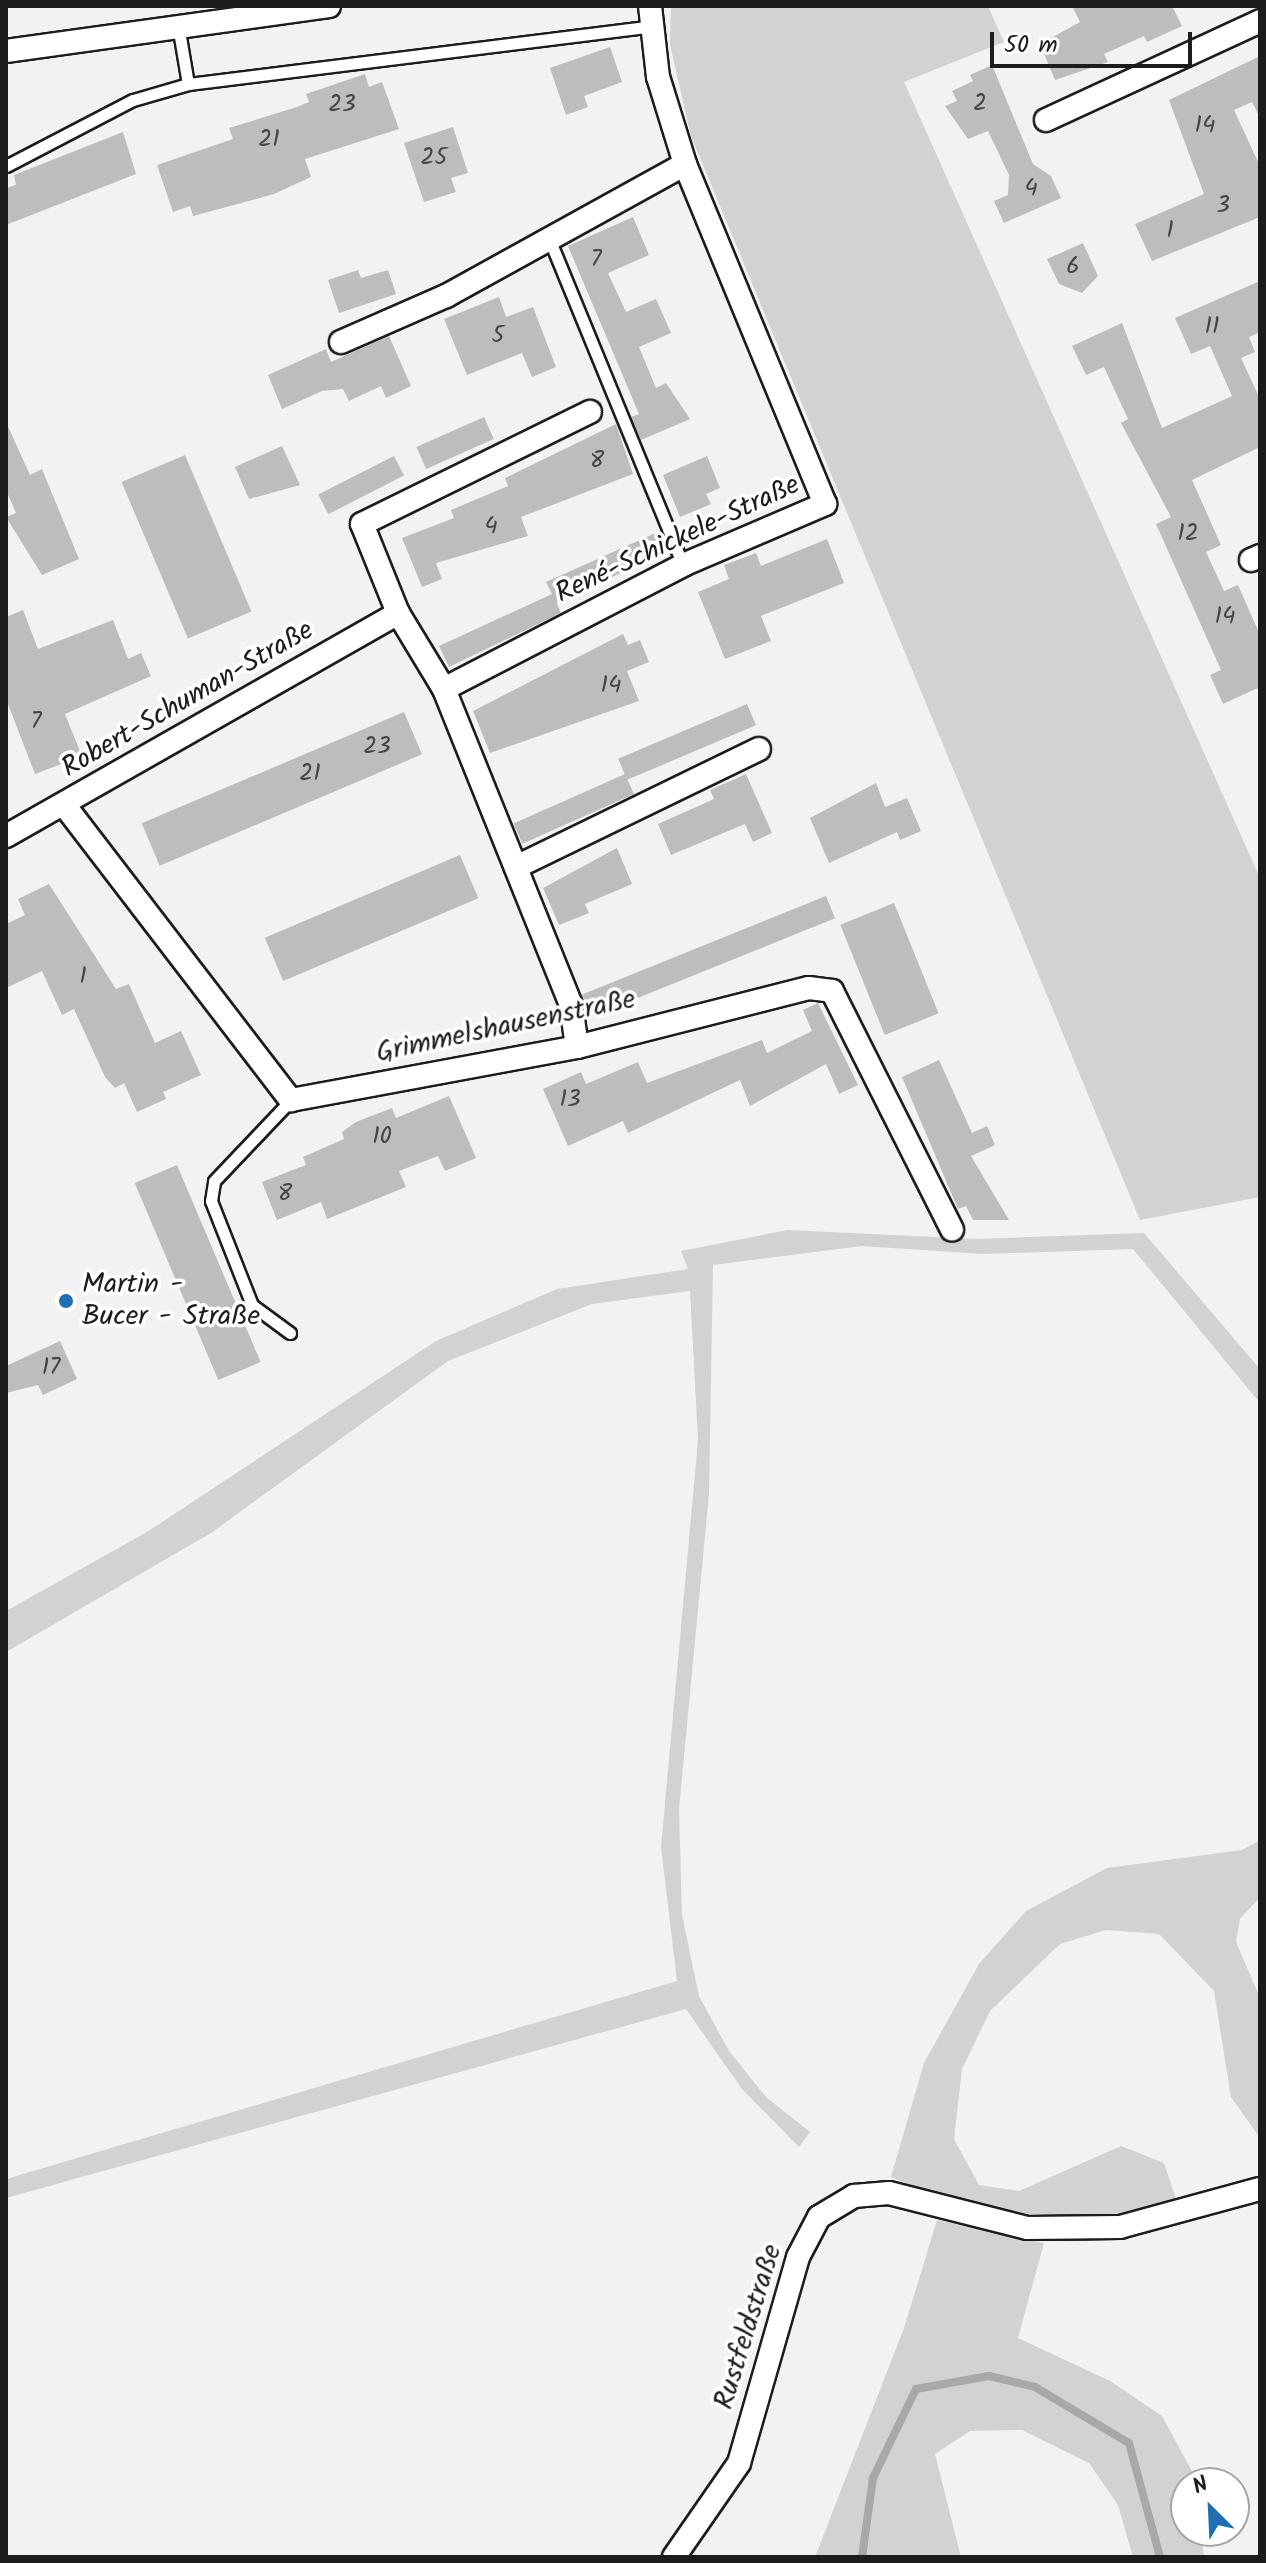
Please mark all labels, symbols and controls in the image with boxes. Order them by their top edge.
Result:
scale bar [994,16,1196,66]
text: 50 m [1004,26,1058,65]
house number: 2 [973,90,987,118]
house number: 23 [328,91,356,119]
house number: 14 [1195,112,1215,140]
house number: 21 [258,126,280,154]
house number: 25 [421,144,447,172]
house number: 4 [1024,175,1038,203]
house number: 3 [1216,192,1230,220]
house number: 1 [1166,217,1174,245]
house number: 7 [590,246,602,274]
house number: 6 [1066,253,1080,281]
house number: 11 [1204,313,1220,341]
house number: 5 [492,322,504,350]
house number: 8 [590,447,604,475]
street label: René-Schickele-Straße [551,469,805,611]
house number: 4 [484,513,498,541]
house number: 12 [1177,520,1199,548]
house number: 14 [1215,603,1235,631]
street label: Robert-Schuman-Straße [56,614,320,786]
house number: 14 [601,672,621,700]
house number: 7 [30,708,42,736]
house number: 23 [363,733,391,761]
house number: 21 [299,760,321,788]
house number: 1 [79,963,87,991]
street label: Grimmelshausenstraße [373,983,639,1071]
house number: 13 [559,1086,581,1114]
house number: 10 [372,1123,392,1151]
house number: 8 [278,1180,292,1208]
place label: Martin - Bucer - Straße [82,1268,260,1334]
marker: Martin - Bucer - Straße [57,1292,75,1310]
house number: 17 [42,1354,60,1382]
street label: Rustfeldstraße [708,2240,790,2414]
north arrow [1170,2467,1250,2547]
text: N [1187,2468,1214,2505]

